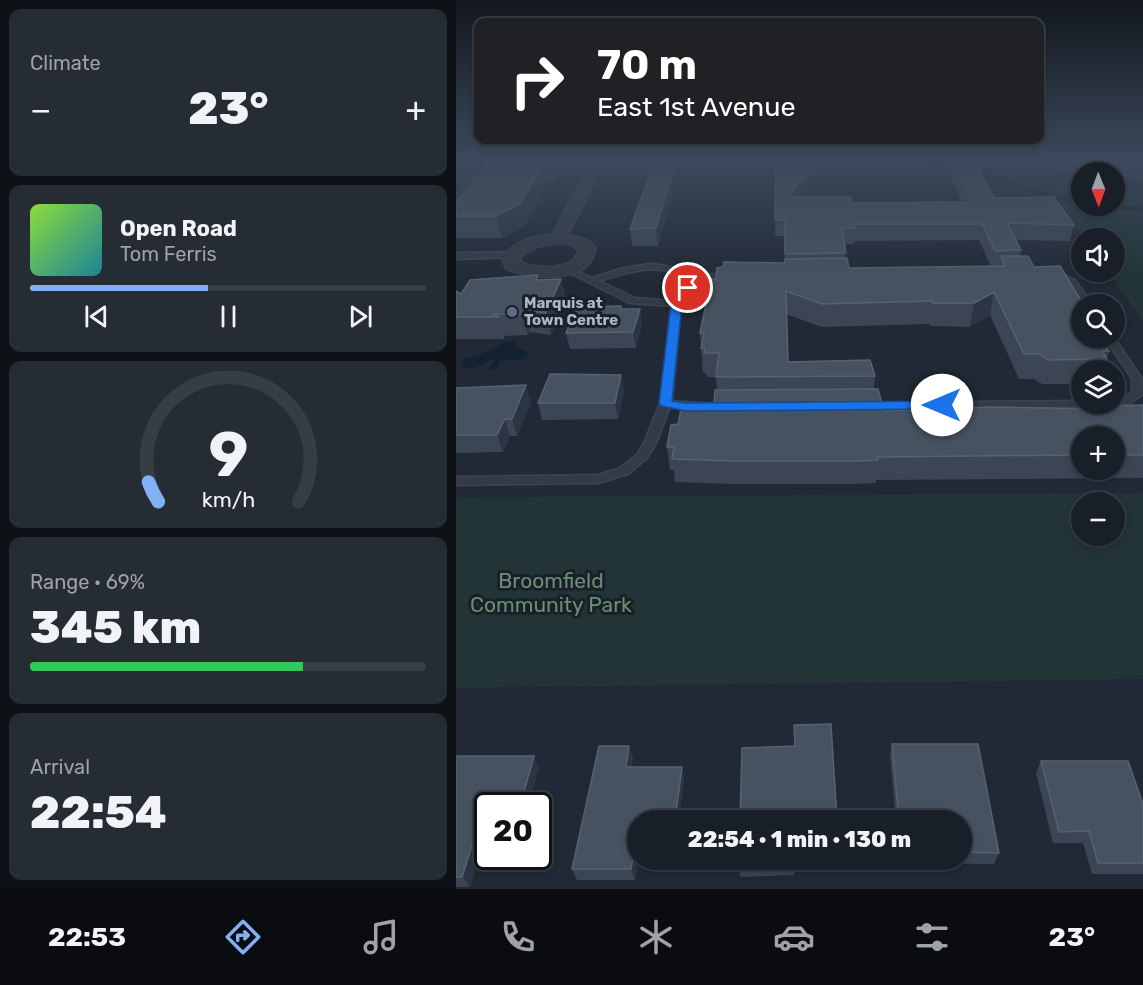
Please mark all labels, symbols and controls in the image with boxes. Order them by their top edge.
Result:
text: 70 m [597,40,697,90]
icon: right [498,42,576,120]
text: Climate [30,51,101,75]
text: 23° [188,82,269,135]
text: − [30,90,51,129]
text: + [405,90,426,129]
text: East 1st Avenue [597,91,796,123]
north arrow [1071,162,1125,216]
map controls [1071,162,1125,546]
text: Open Road [120,215,237,242]
button: sound [1071,228,1125,282]
text: Tom Ferris [120,242,217,266]
pin [662,262,713,313]
icon: arrive [671,271,704,304]
place label: Marquis at Town Centre [524,294,618,329]
button: search [1071,294,1125,348]
icon: previous [80,300,113,333]
icon: pause [212,300,245,333]
icon: next [344,300,377,333]
marker: Marquis at Town Centre [505,305,519,319]
button: layers [1071,360,1125,414]
position arrow [910,373,974,437]
text: 9 [208,418,248,492]
button: + [1071,426,1125,480]
text: km/h [201,487,255,512]
button: − [1071,492,1125,546]
park label: Broomfield Community Park [470,568,632,617]
text: Range · 69% [30,570,145,594]
text: 345 km [30,601,201,654]
text: Arrival [30,755,90,779]
text: 22:54 [30,786,167,839]
speed limit sign: 20 [474,792,552,870]
text: 22:54 · 1 min · 130 m [688,826,911,853]
icon: directions [222,916,264,958]
icon: music [360,916,402,958]
icon: phone [497,916,539,958]
icon: climate [635,916,677,958]
icon: car [773,916,815,958]
icon: filters [911,916,953,958]
text: 22:53 [48,921,126,953]
text: 23° [1049,921,1095,953]

